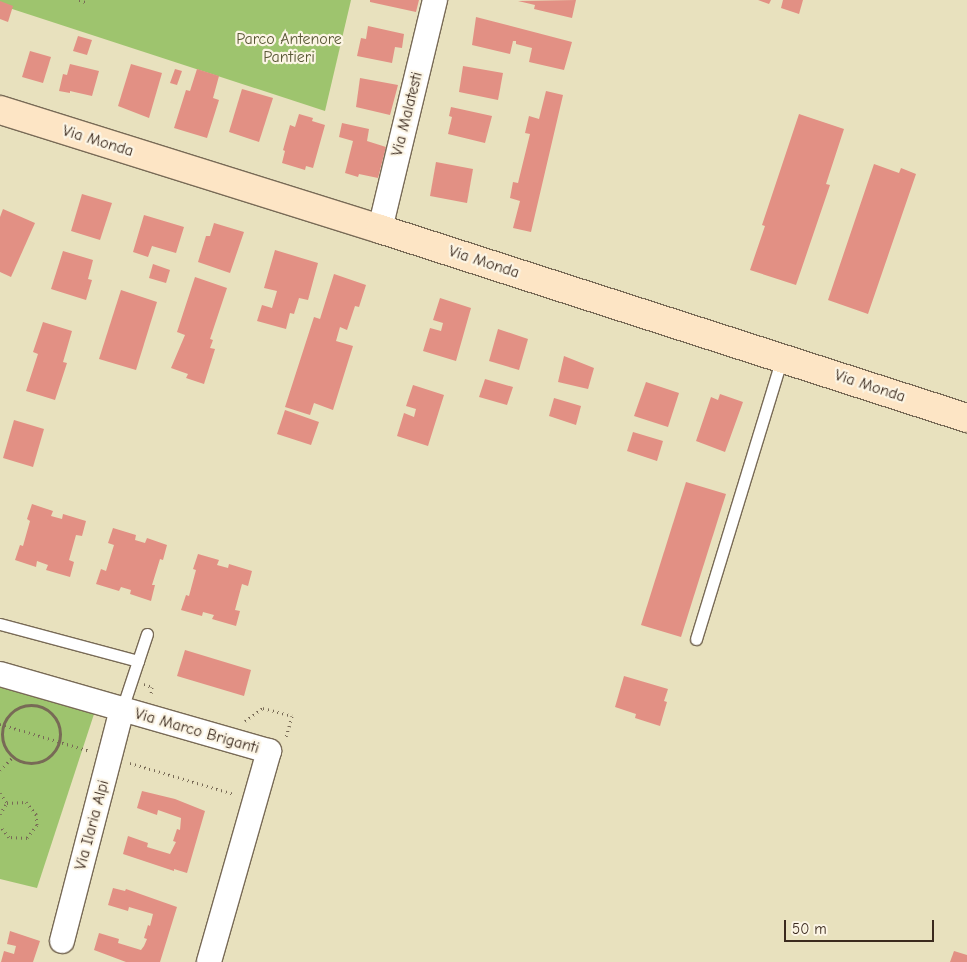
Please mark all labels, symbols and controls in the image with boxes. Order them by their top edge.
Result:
park label: Parco Antenore Pantieri [236,29,342,67]
street label: Via Malatesti [387,70,427,158]
street label: Via Monda [60,121,136,161]
street label: Via Monda [446,242,522,282]
street label: Via Monda [832,366,908,406]
street label: Via Marco Briganti [133,704,261,758]
street label: Via Ilaria Alpi [71,778,113,872]
scale bar [787,910,937,942]
text: 50 m [792,920,827,938]

